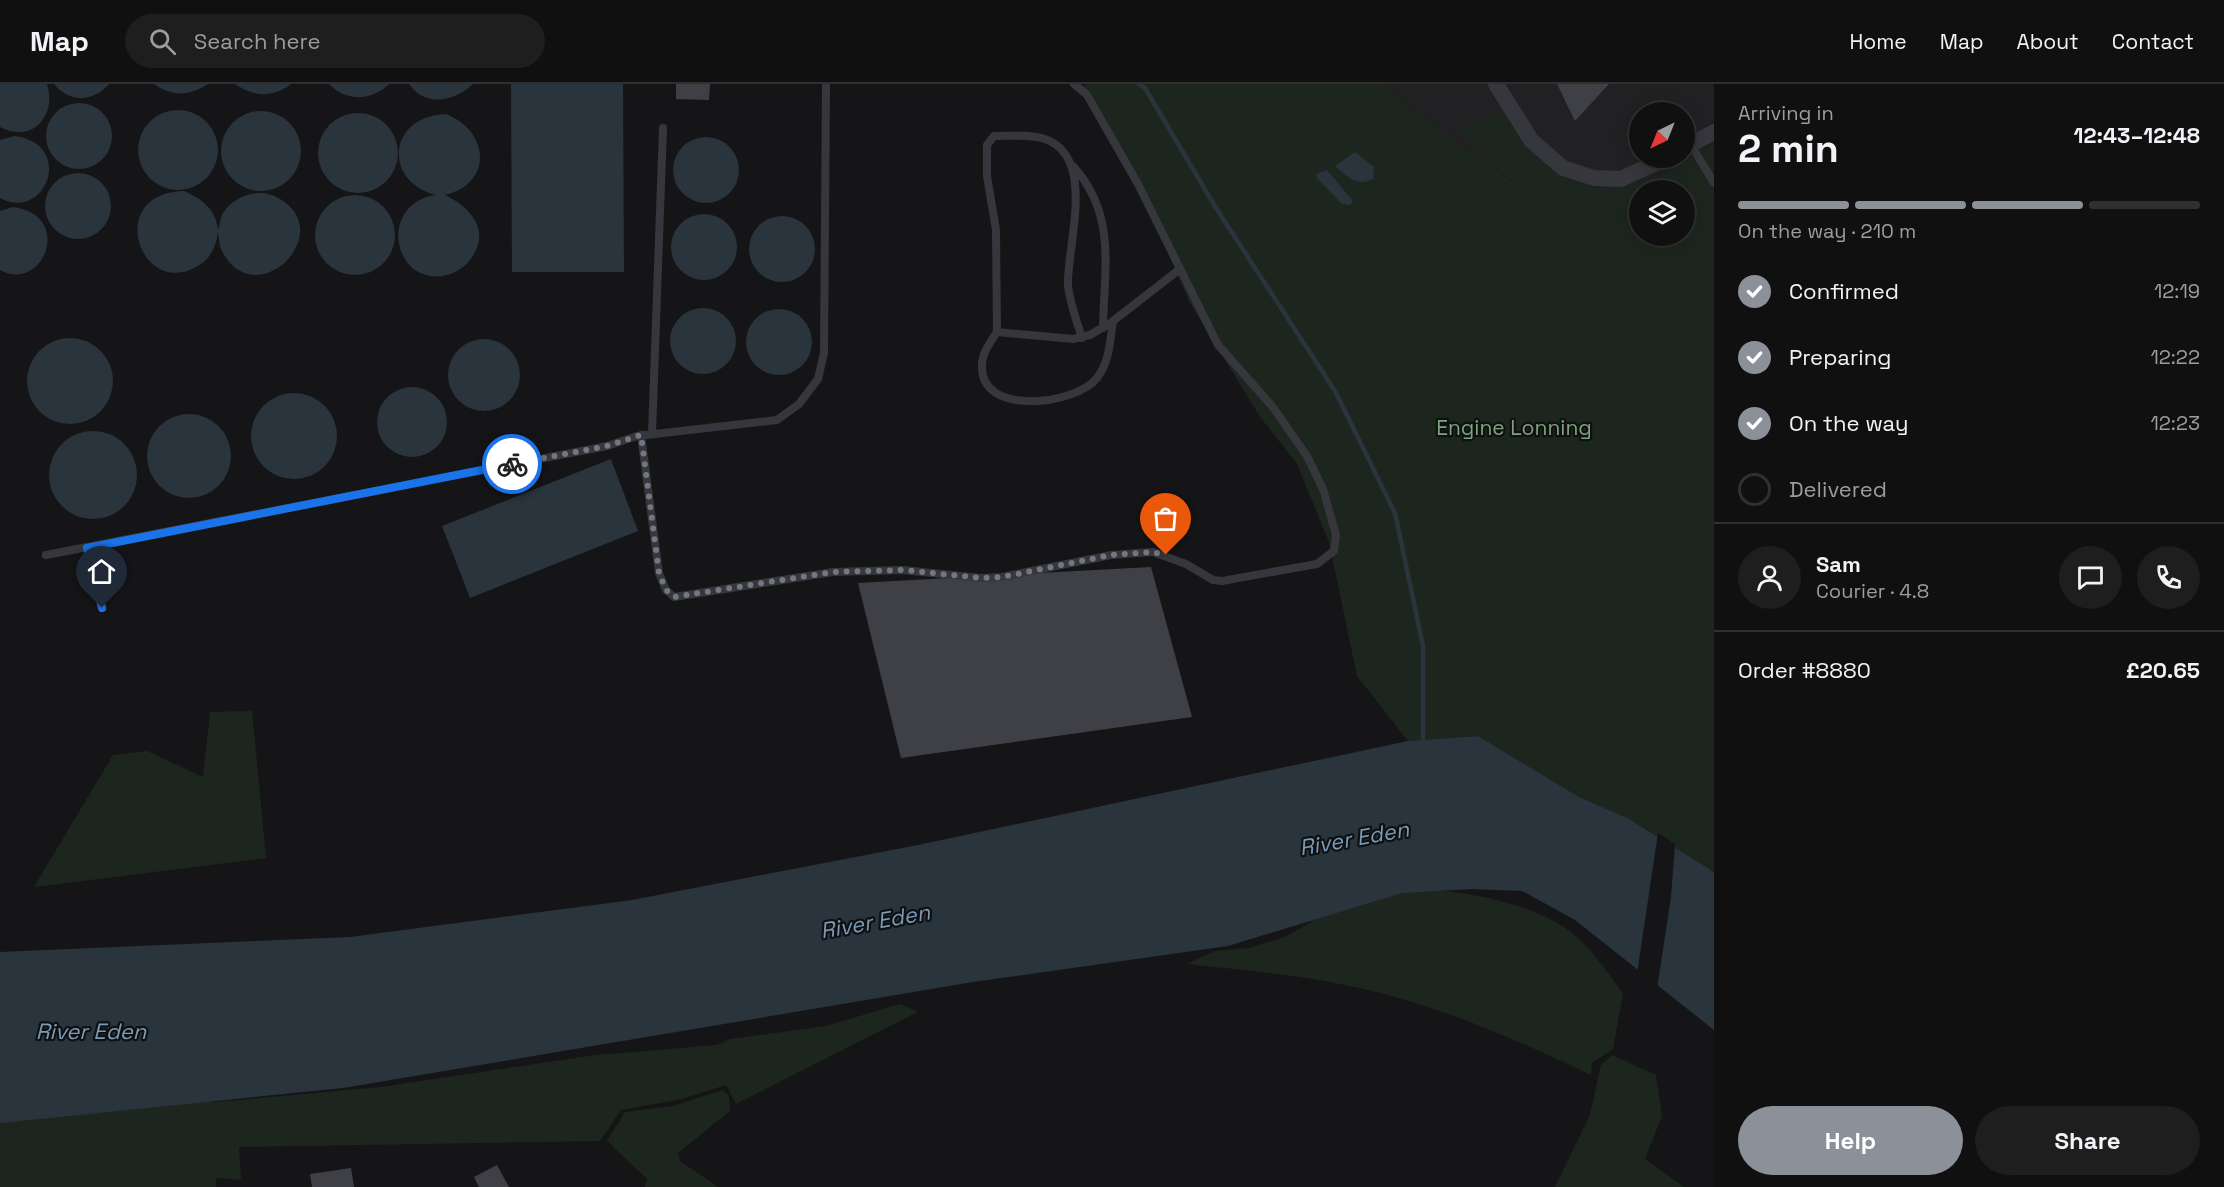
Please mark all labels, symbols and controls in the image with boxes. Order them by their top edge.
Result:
search box [125,14,545,68]
text: Map [30,23,89,59]
icon: search [146,25,179,58]
text: Search here [194,27,321,55]
text: Home [1849,28,1907,55]
text: Map [1940,28,1984,55]
text: About [2017,28,2079,55]
text: Contact [2112,28,2194,55]
text: Arriving in [1738,100,1834,126]
north arrow [1629,102,1695,168]
map controls [1629,102,1695,246]
text: 12:43–12:48 [2073,121,2200,149]
text: 2 min [1738,124,1839,173]
button: layers [1629,180,1695,246]
text: On the way · 210 m [1738,218,1916,244]
icon: check [1738,275,1771,308]
text: Confirmed [1789,277,1899,305]
text: 12:19 [2154,278,2200,304]
icon: check [1738,341,1771,374]
text: Preparing [1789,343,1891,371]
text: 12:22 [2150,344,2200,370]
icon: check [1738,407,1771,440]
text: On the way [1789,409,1908,437]
text: 12:23 [2150,410,2200,436]
park label: Engine Lonning [1436,414,1592,441]
courier [482,434,542,494]
icon: bike [496,448,529,481]
text: Delivered [1789,475,1887,503]
pin [1140,493,1191,555]
icon: bag [1149,502,1182,535]
pin [76,546,127,608]
button: person [1738,546,1801,609]
button: chat [2059,546,2122,609]
button: phone [2137,546,2200,609]
text: Sam [1816,550,1861,578]
icon: home [85,555,118,588]
text: Courier · 4.8 [1816,578,1929,604]
text: Order #8880 [1738,656,1871,684]
text: £20.65 [2126,656,2200,684]
water label: River Eden [1297,815,1411,861]
water label: River Eden [818,898,932,944]
water label: River Eden [36,1017,147,1045]
button: Help [1738,1106,1963,1175]
button: Share [1975,1106,2200,1175]

